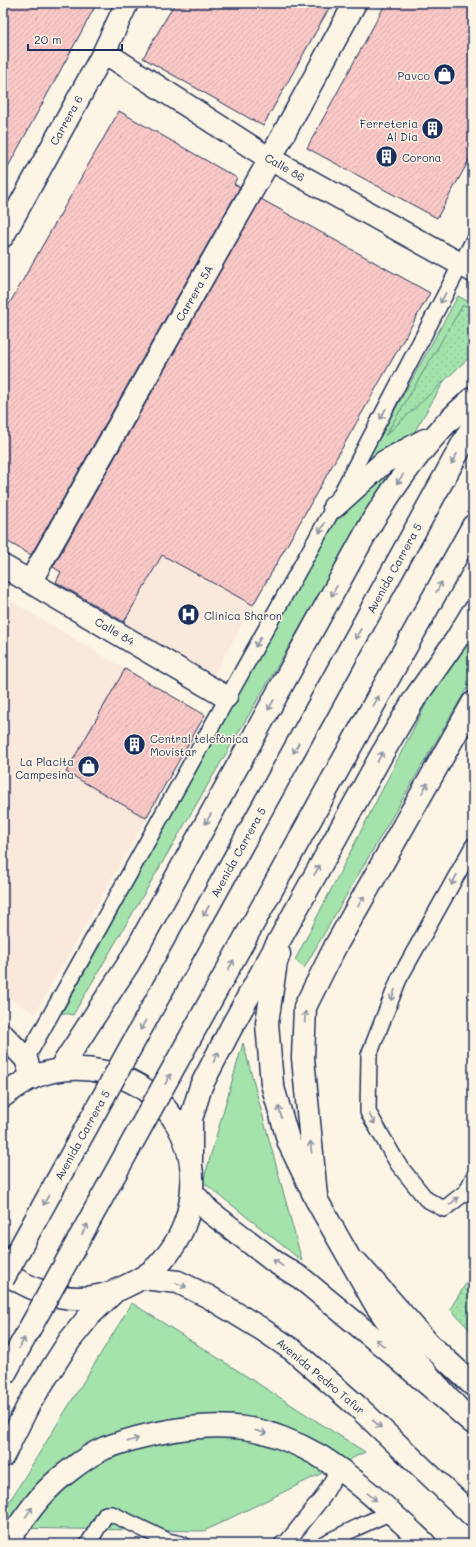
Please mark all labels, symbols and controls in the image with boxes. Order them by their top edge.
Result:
scale bar [28,26,122,52]
text: 20 m [34,31,62,47]
shop icon: Pavco [432,62,458,88]
place label: Pavco [398,68,430,83]
street label: Carrera 6 [46,92,86,148]
place label: Ferreteria Al Dia [360,116,418,144]
building icon: Ferreteria Al Dia [420,116,446,142]
building icon: Corona [373,144,399,170]
street label: Calle 86 [262,150,308,184]
place label: Corona [402,150,442,165]
street label: Carrera 5A [172,262,216,324]
one-way arrow [439,292,446,304]
one-way arrow [378,407,386,419]
one-way arrow [450,453,458,465]
one-way arrow [396,473,404,484]
street label: Avenida Carrera 5 [363,520,425,616]
one-way arrow [317,522,325,534]
one-way arrow [436,582,443,594]
one-way arrow [330,585,338,597]
hospital icon: Clínica Sharon [175,602,201,628]
place label: Clínica Sharon [204,608,282,623]
street label: Calle 84 [92,614,138,649]
one-way arrow [354,628,361,640]
one-way arrow [253,636,261,648]
one-way arrow [373,695,381,707]
one-way arrow [267,699,275,711]
building icon: Central telefónica Movistar [122,731,148,757]
place label: Central telefónica Movistar [150,731,249,759]
one-way arrow [291,742,299,754]
one-way arrow [377,751,385,763]
place label: La Placita Campesina [15,754,74,782]
shop icon: La Placita Campesina [76,754,102,780]
one-way arrow [422,782,429,794]
street label: Avenida Carrera 5 [207,804,269,900]
one-way arrow [204,812,212,824]
one-way arrow [314,864,322,876]
one-way arrow [450,874,457,886]
one-way arrow [357,895,365,907]
one-way arrow [201,905,209,917]
one-way arrow [227,959,235,971]
one-way arrow [388,988,396,1000]
one-way arrow [301,1011,308,1024]
one-way arrow [139,1019,146,1031]
one-way arrow [213,1051,220,1063]
one-way arrow [164,1073,172,1085]
street label: Avenida Carrera 5 [51,1087,113,1183]
one-way arrow [276,1106,283,1119]
one-way arrow [369,1113,377,1125]
one-way arrow [307,1141,314,1154]
one-way arrow [42,1194,50,1206]
one-way arrow [449,1196,460,1205]
one-way arrow [81,1224,89,1236]
one-way arrow [273,1259,284,1267]
one-way arrow [174,1281,186,1289]
street label: Avenida Pedro Tafur [274,1335,368,1417]
one-way arrow [18,1337,26,1349]
one-way arrow [375,1339,385,1348]
one-way arrow [372,1419,382,1429]
one-way arrow [254,1429,267,1436]
one-way arrow [127,1435,139,1443]
one-way arrow [367,1492,378,1501]
one-way arrow [25,1507,33,1518]

